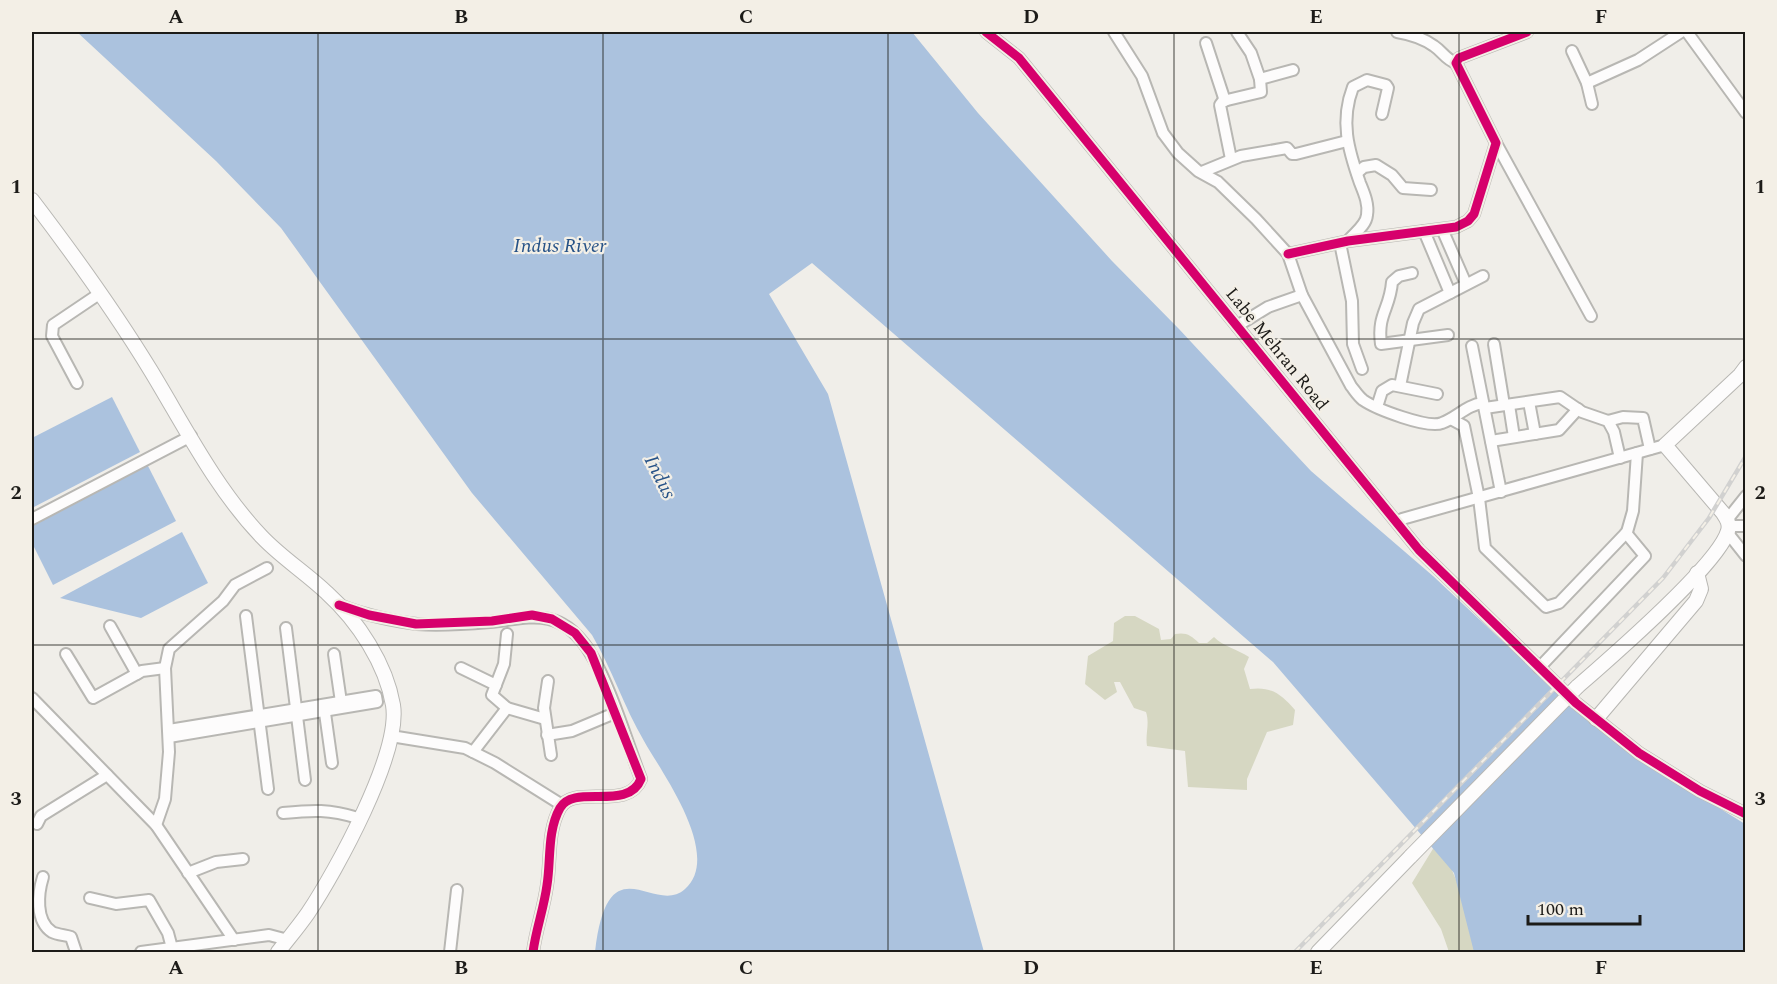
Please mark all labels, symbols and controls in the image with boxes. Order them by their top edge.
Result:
text: A [168,2,184,32]
text: B [454,2,468,32]
text: C [739,2,753,32]
text: D [1023,2,1039,32]
text: E [1309,2,1323,32]
text: F [1595,2,1607,32]
text: 1 [10,172,22,202]
text: 1 [1754,172,1766,202]
water label: Indus River [514,231,608,261]
street label: Labe Mehran Road [1219,282,1335,416]
water label: Indus [636,450,684,504]
text: 2 [10,478,22,508]
text: 2 [1754,478,1766,508]
text: 3 [10,784,22,814]
text: 3 [1754,784,1766,814]
scale bar [1528,888,1640,926]
text: 100 m [1537,896,1584,923]
text: A [168,953,184,983]
text: B [454,953,468,983]
text: C [739,953,753,983]
text: D [1023,953,1039,983]
text: E [1309,953,1323,983]
text: F [1595,953,1607,983]

